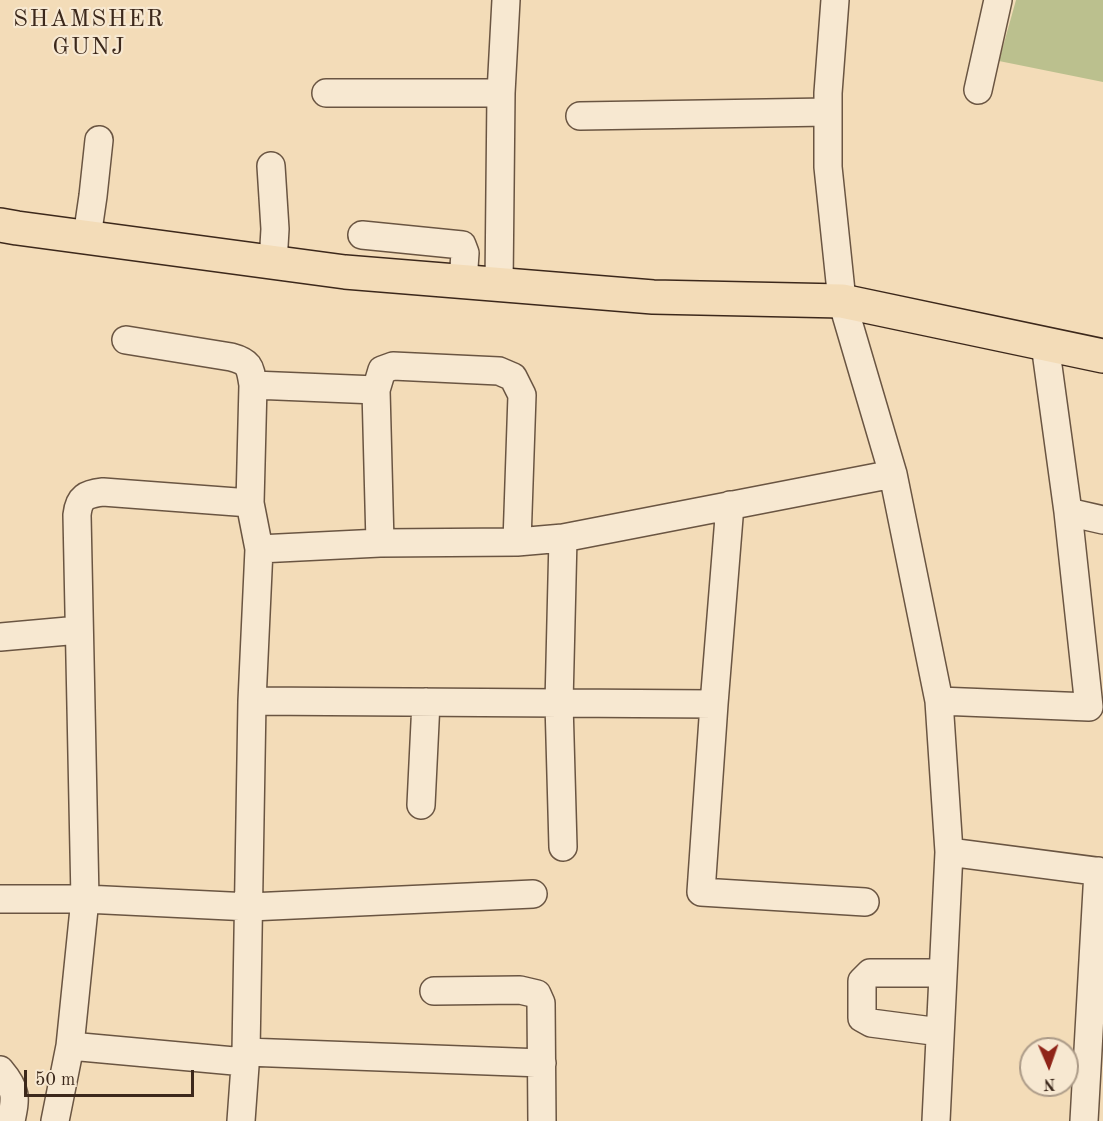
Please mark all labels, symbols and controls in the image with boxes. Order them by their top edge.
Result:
district label: SHAMSHER GUNJ [13,6,165,62]
north arrow [1019,1037,1079,1097]
scale bar [27,1058,196,1096]
text: 50 m [35,1071,75,1089]
text: N [1043,1075,1056,1091]

